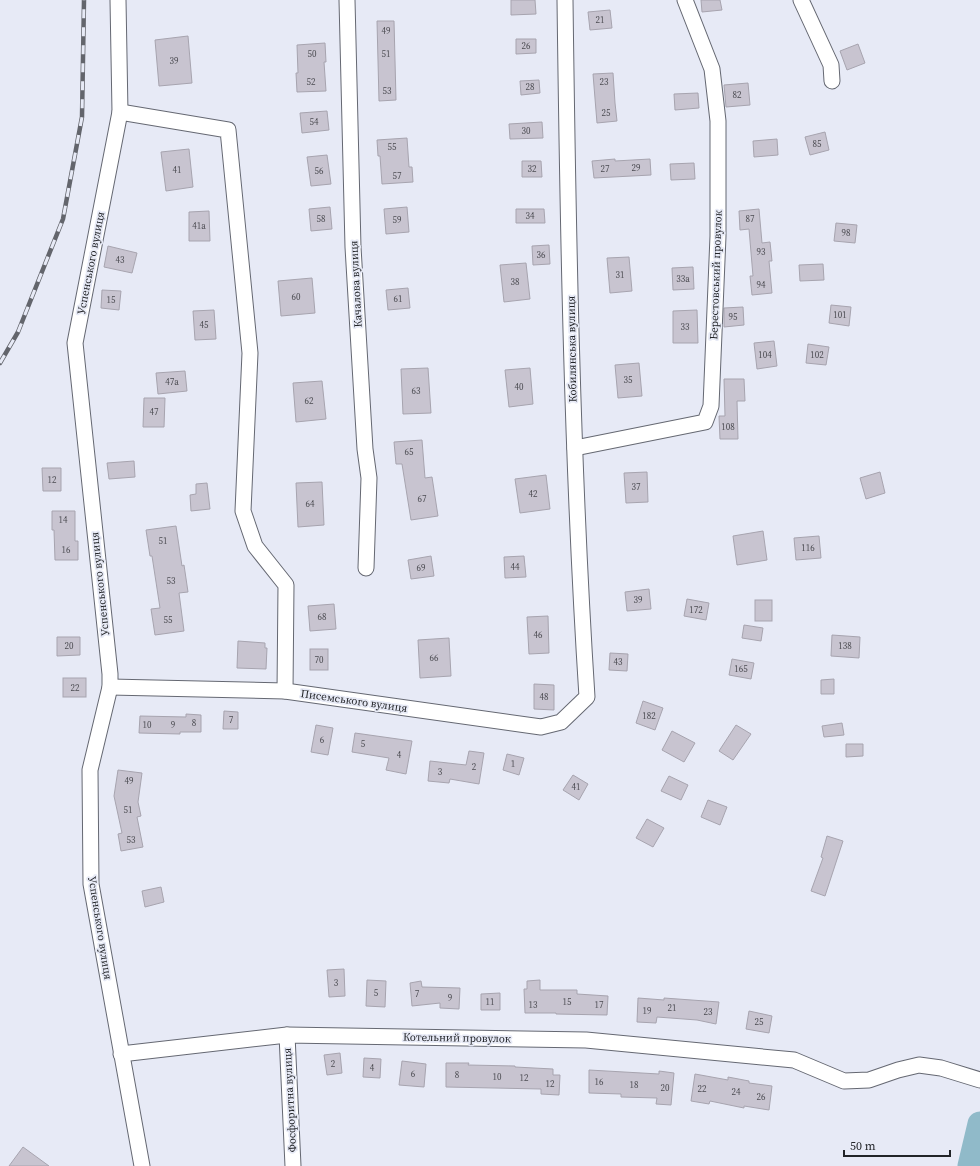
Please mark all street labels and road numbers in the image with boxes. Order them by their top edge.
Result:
street label: Успенського вулиця [74,210,108,316]
street label: Берестовський провулок [706,210,726,340]
street label: Качалова вулиця [346,240,366,328]
street label: Кобилянська вулиця [564,295,580,403]
street label: Успенського вулиця [87,531,113,637]
street label: Писемського вулиця [300,686,409,716]
street label: Успенського вулиця [84,875,116,981]
street label: Котельний провулок [403,1030,511,1046]
street label: Фосфоритна вулиця [280,1047,300,1153]

